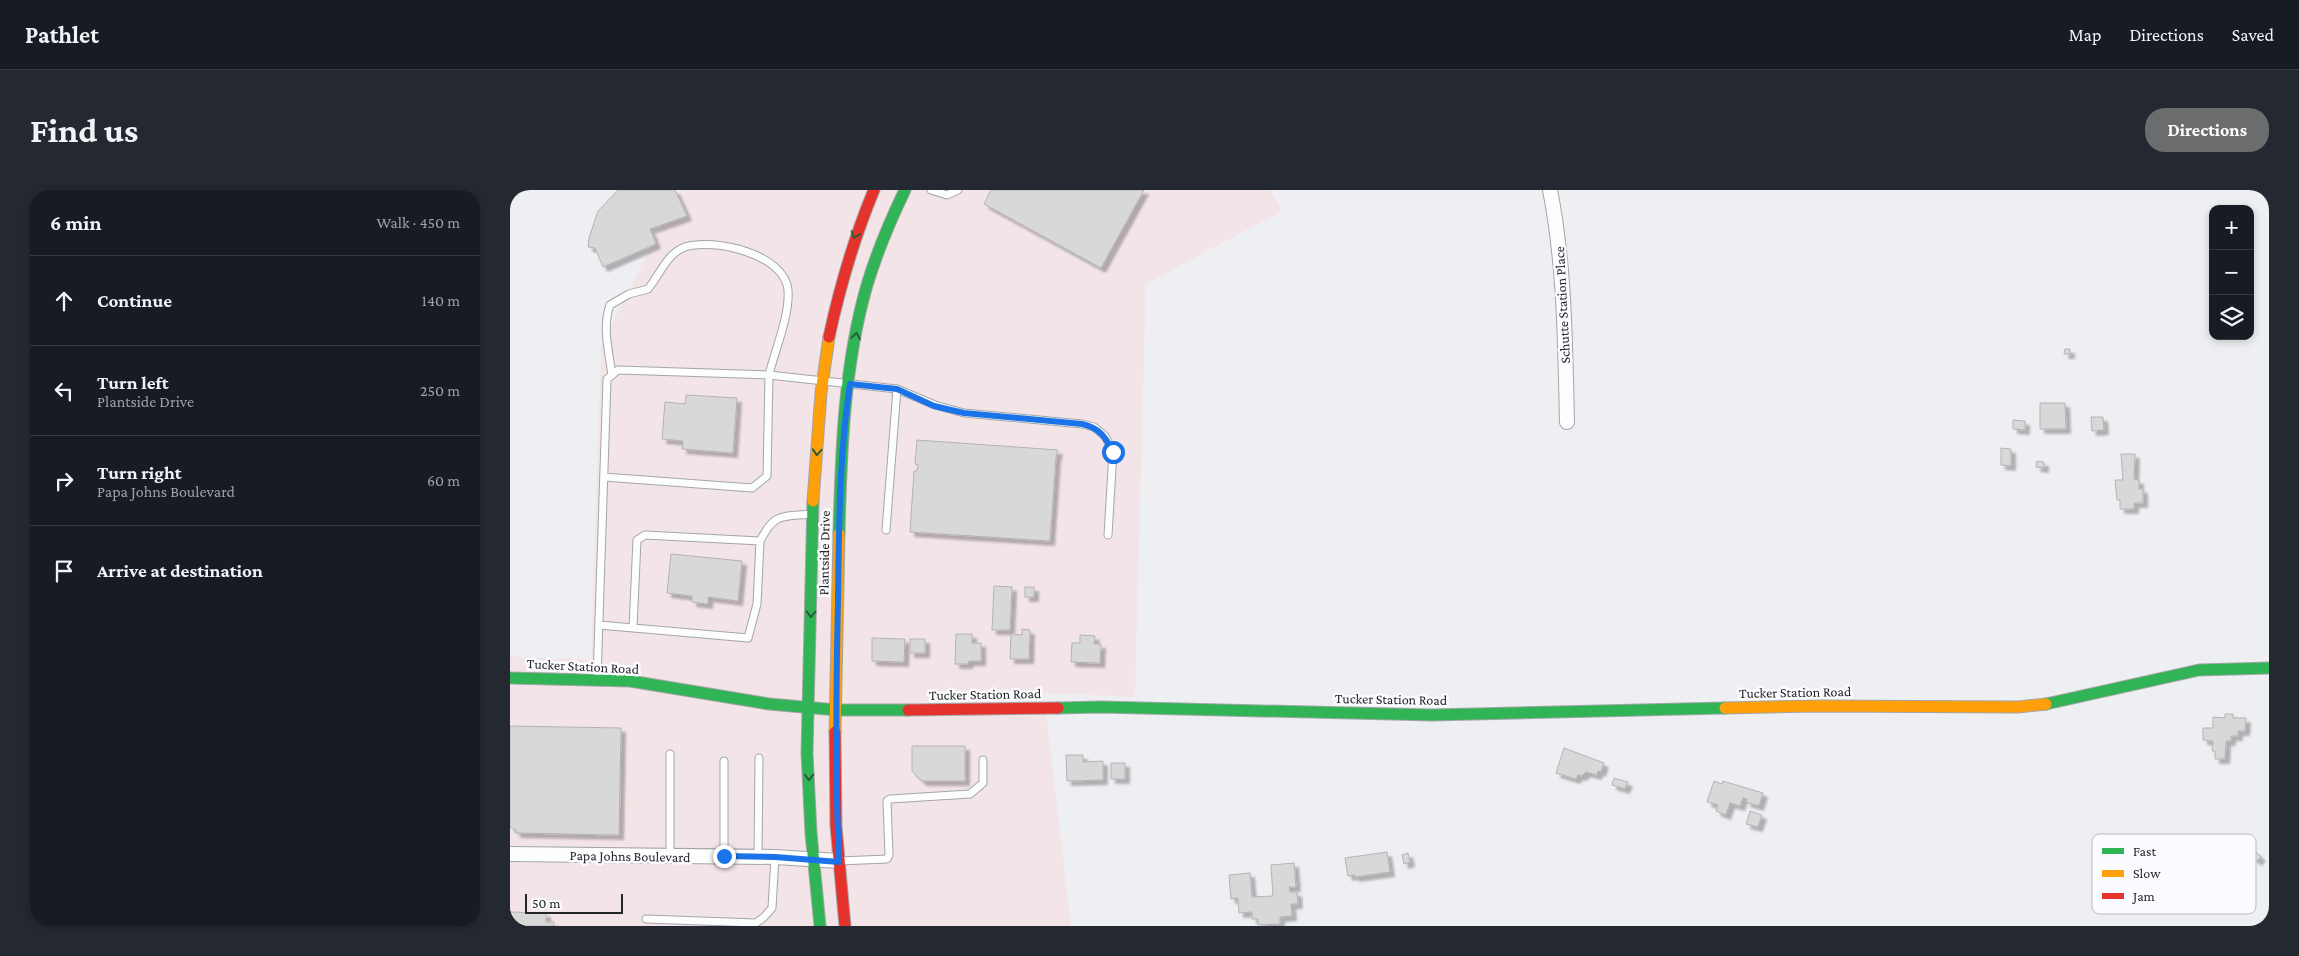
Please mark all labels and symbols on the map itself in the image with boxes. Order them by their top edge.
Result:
one-way arrow [851,230,861,239]
street label: Schutte Station Place [1551,246,1573,364]
one-way arrow [851,331,861,340]
route start [1102,441,1125,464]
one-way arrow [811,448,822,456]
street label: Plantside Drive [815,510,833,596]
one-way arrow [806,610,816,618]
street label: Tucker Station Road [526,655,640,677]
street label: Tucker Station Road [1739,683,1852,701]
street label: Tucker Station Road [929,685,1042,703]
street label: Tucker Station Road [1335,690,1448,708]
one-way arrow [804,773,814,781]
legend [2092,834,2256,914]
text: Fast [2133,843,2157,859]
route end [713,845,736,868]
street label: Papa Johns Boulevard [570,847,691,865]
text: Slow [2133,865,2161,881]
text: Jam [2131,888,2155,904]
scale bar [525,891,622,914]

